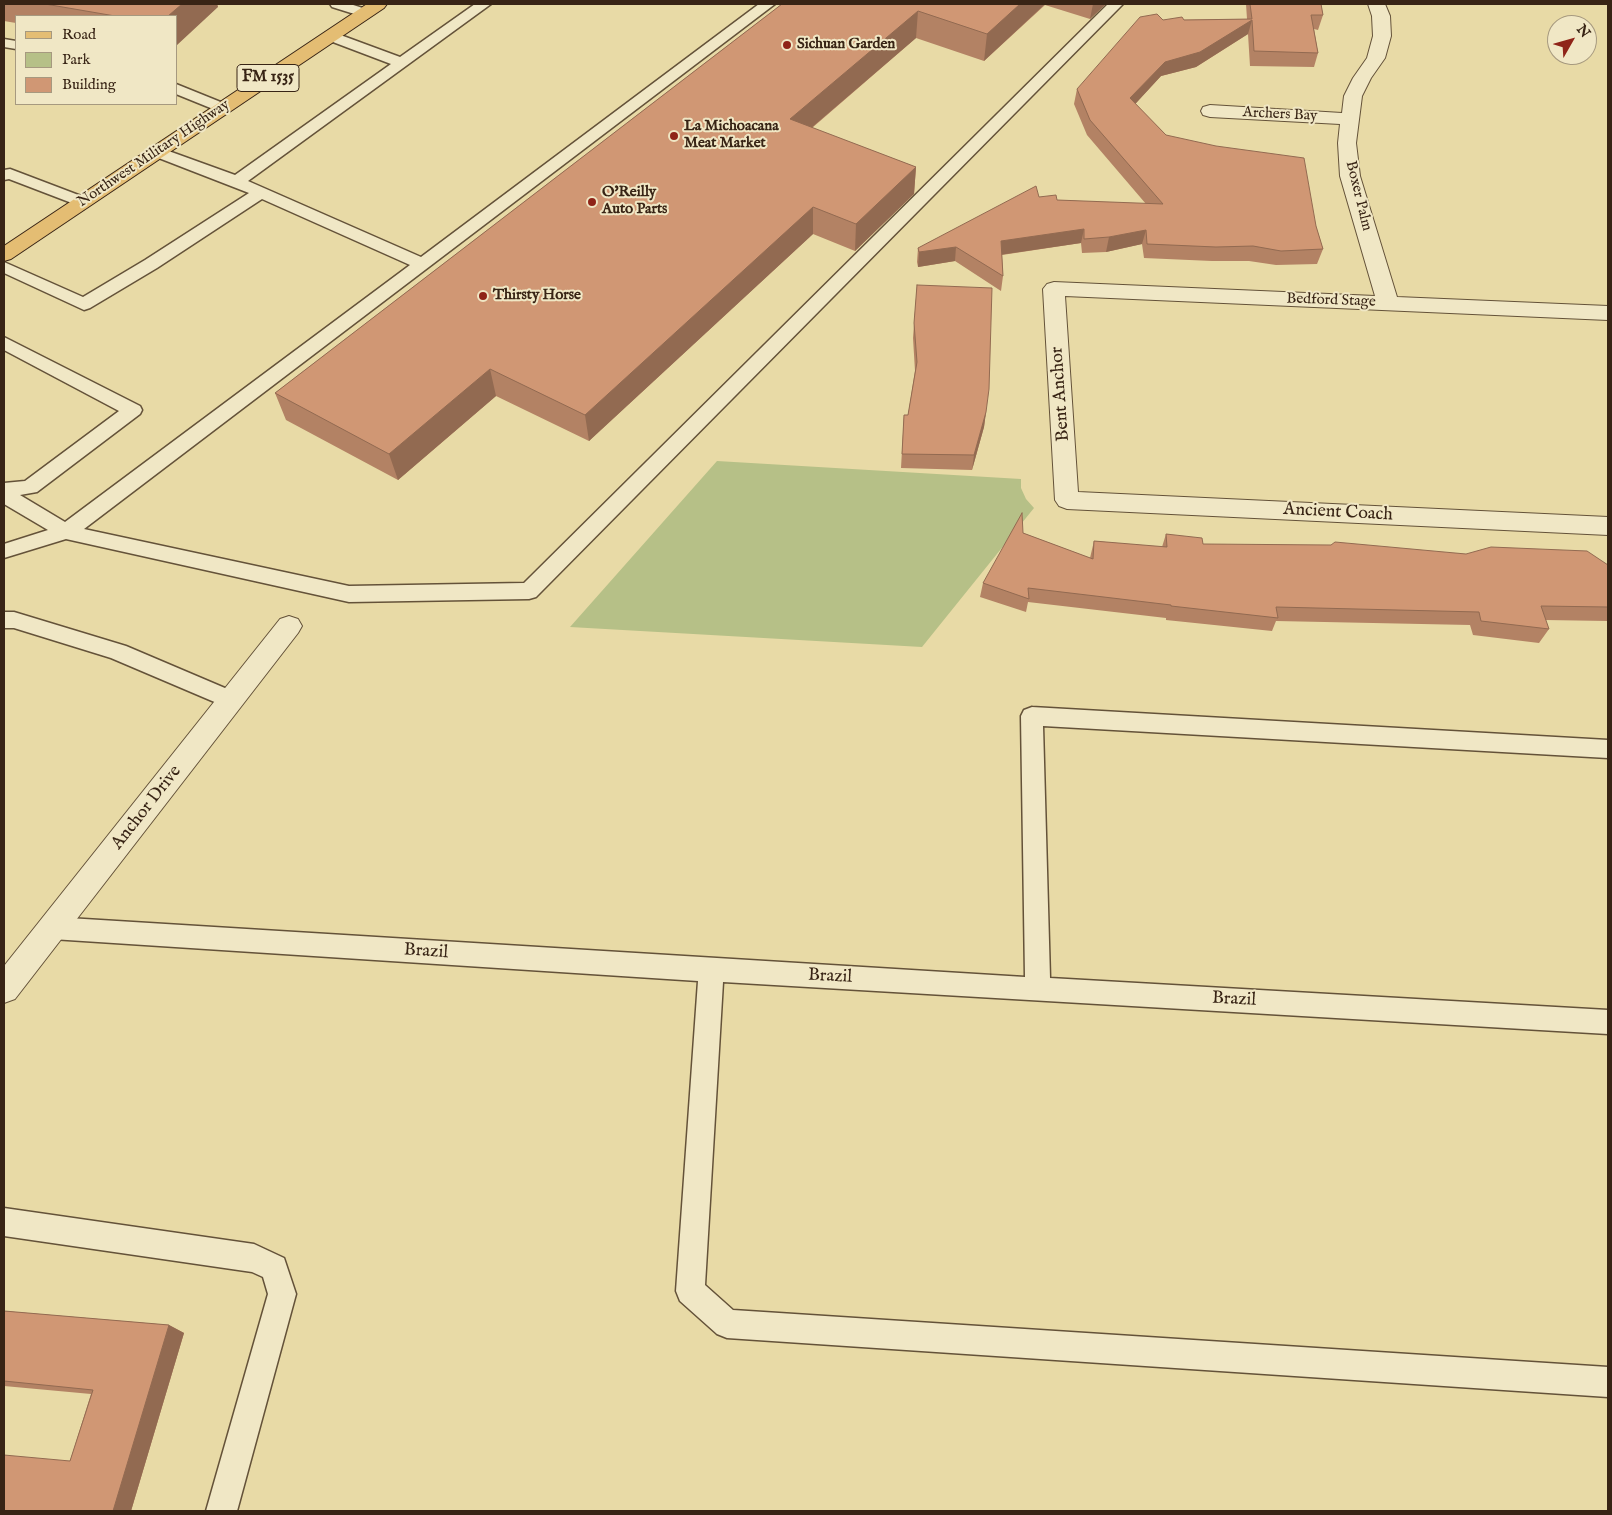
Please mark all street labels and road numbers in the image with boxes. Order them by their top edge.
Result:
road number: FM 1535 [237,64,299,92]
street label: Northwest Military Highway [74,96,234,212]
street label: Archers Bay [1242,104,1318,126]
street label: Boxer Palm [1341,159,1375,233]
street label: Bedford Stage [1286,290,1376,312]
street label: Bent Anchor [1047,346,1075,442]
street label: Ancient Coach [1283,499,1393,527]
street label: Anchor Drive [107,762,187,854]
street label: Brazil [403,940,449,964]
street label: Brazil [807,965,853,989]
street label: Brazil [1211,988,1257,1012]

